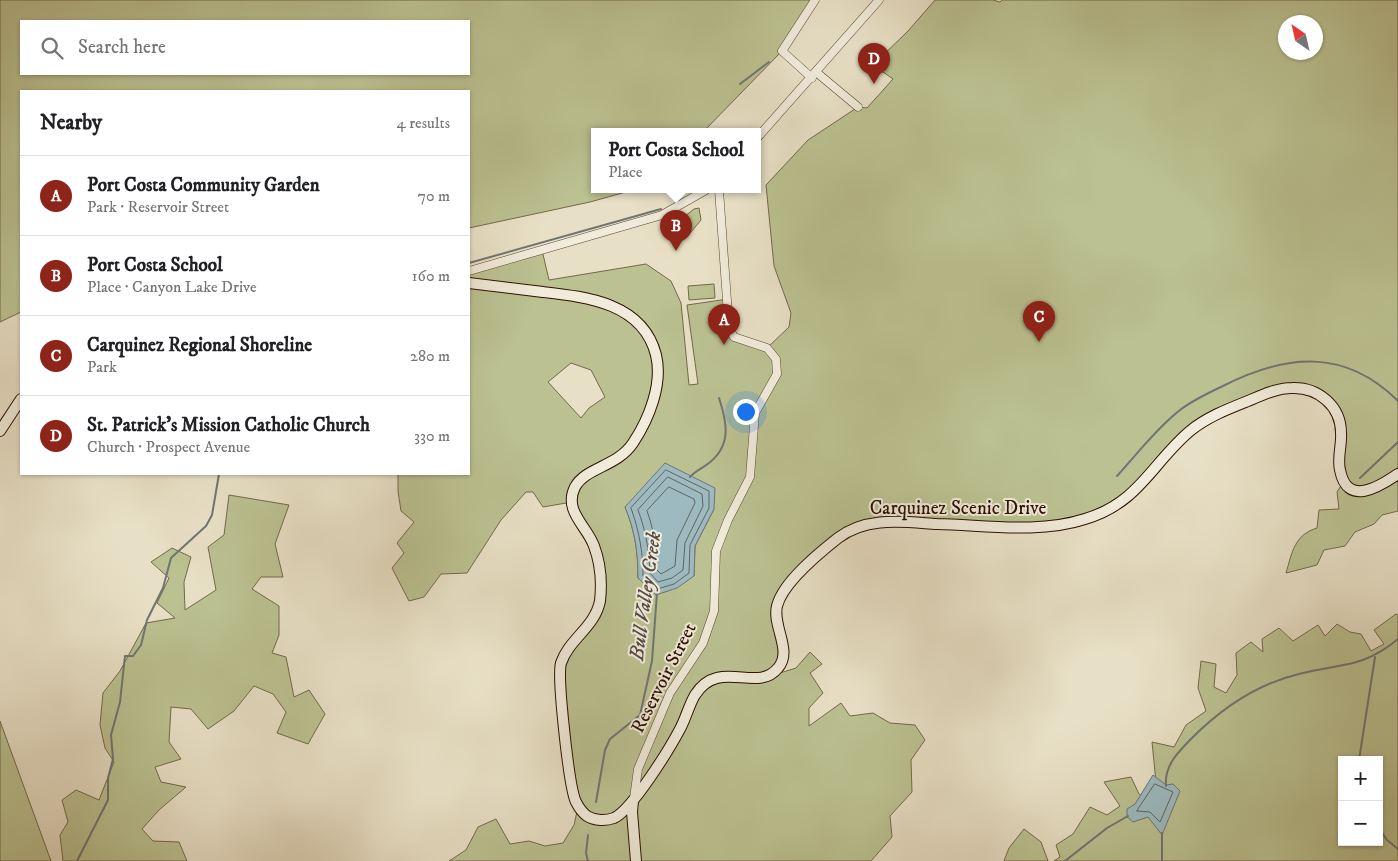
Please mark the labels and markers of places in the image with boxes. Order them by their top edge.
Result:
pin: D [858,43,890,84]
pin: B [660,210,692,251]
pin: C [1023,301,1055,342]
pin: A [708,304,740,345]

